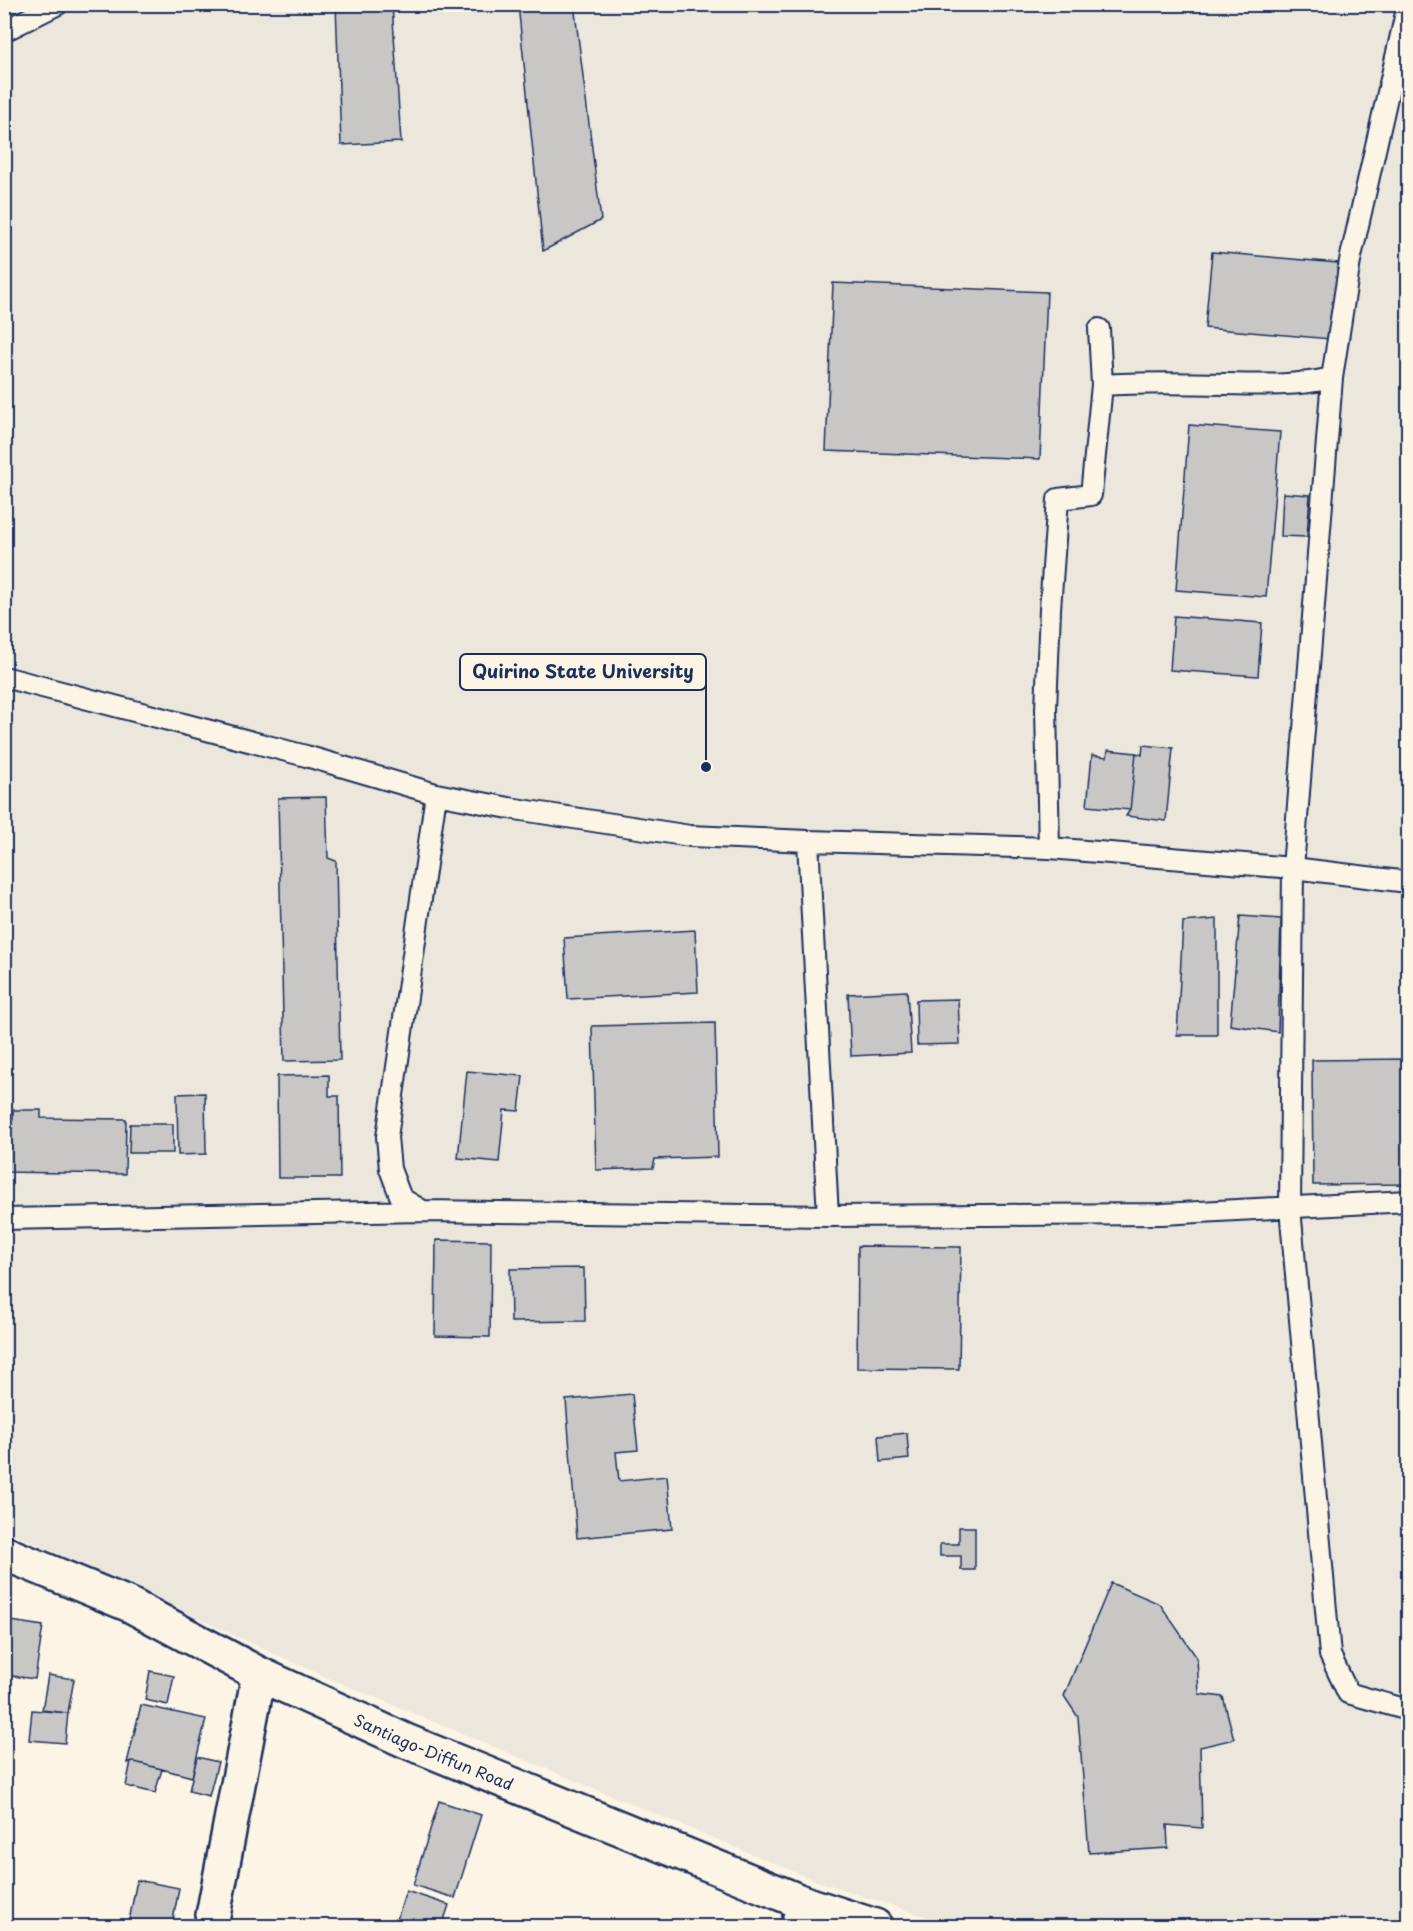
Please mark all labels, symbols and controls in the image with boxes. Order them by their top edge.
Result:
callout: Quirino State University [460,654,706,690]
text: Quirino State University [472,657,694,684]
street label: Santiago-Diffun Road [351,1707,517,1796]

